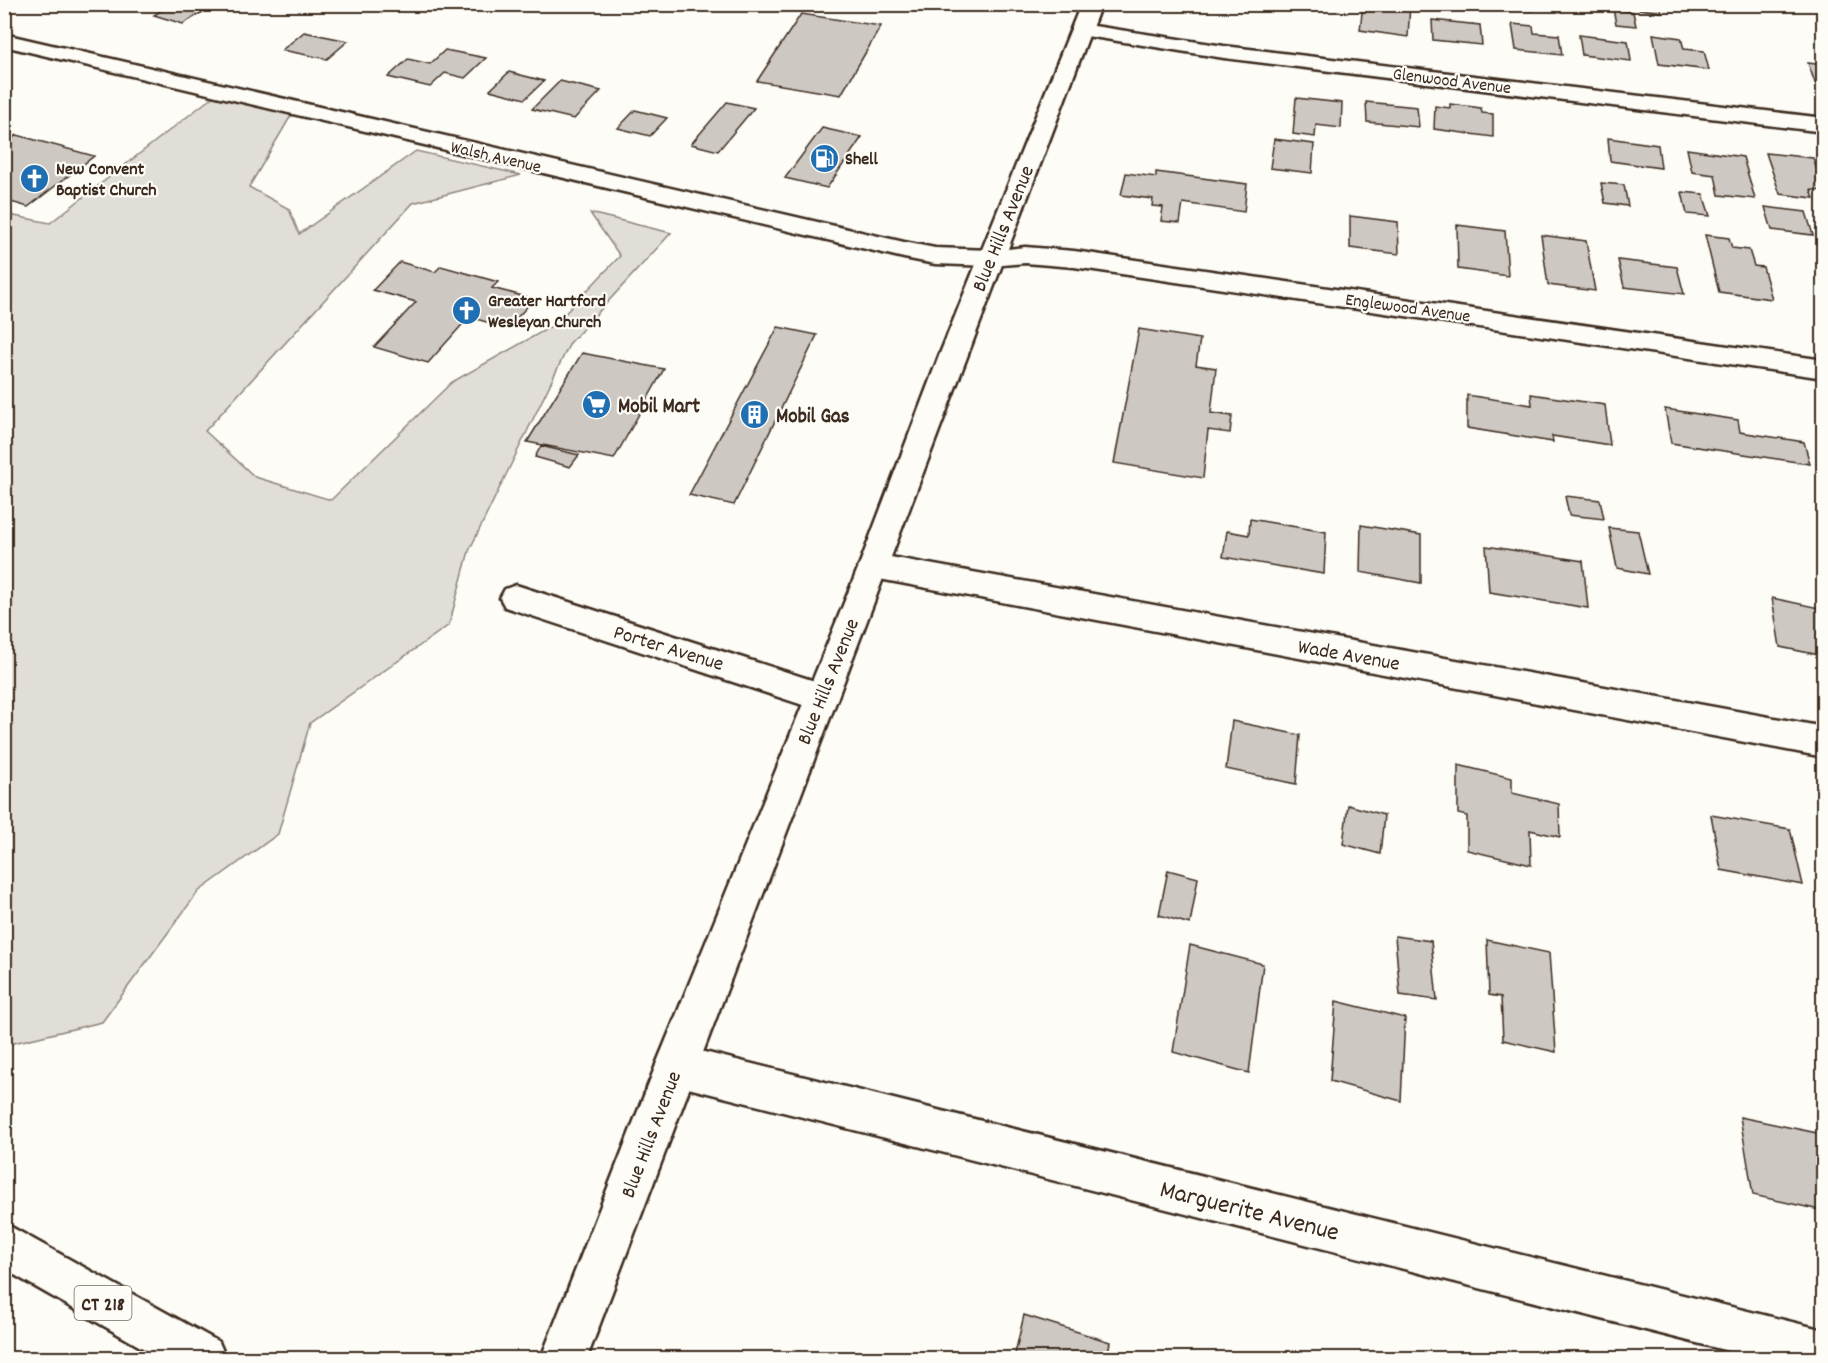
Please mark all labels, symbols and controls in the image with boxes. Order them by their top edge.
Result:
street label: Glenwood Avenue [1391,63,1512,102]
street label: Walsh Avenue [448,136,543,181]
fuel station icon: Shell [808,142,840,174]
place label: Shell [845,148,878,173]
place label: New Convent Baptist Church [56,158,157,204]
street label: Blue Hills Avenue [966,161,1044,297]
church icon: New Convent Baptist Church [19,162,51,194]
street label: Englewood Avenue [1344,288,1472,331]
place label: Greater Hartford Wesleyan Church [488,290,606,336]
church icon: Greater Hartford Wesleyan Church [451,294,483,326]
supermarket icon: Mobil Mart [581,389,613,421]
place label: Mobil Mart [618,393,700,423]
building icon: Mobil Gas [739,399,771,431]
place label: Mobil Gas [776,403,850,433]
street label: Blue Hills Avenue [791,614,869,750]
street label: Porter Avenue [609,619,727,681]
street label: Wade Avenue [1295,633,1402,681]
street label: Blue Hills Avenue [615,1067,691,1203]
street label: Marguerite Avenue [1156,1172,1343,1253]
road number: CT 218 [74,1286,132,1320]

